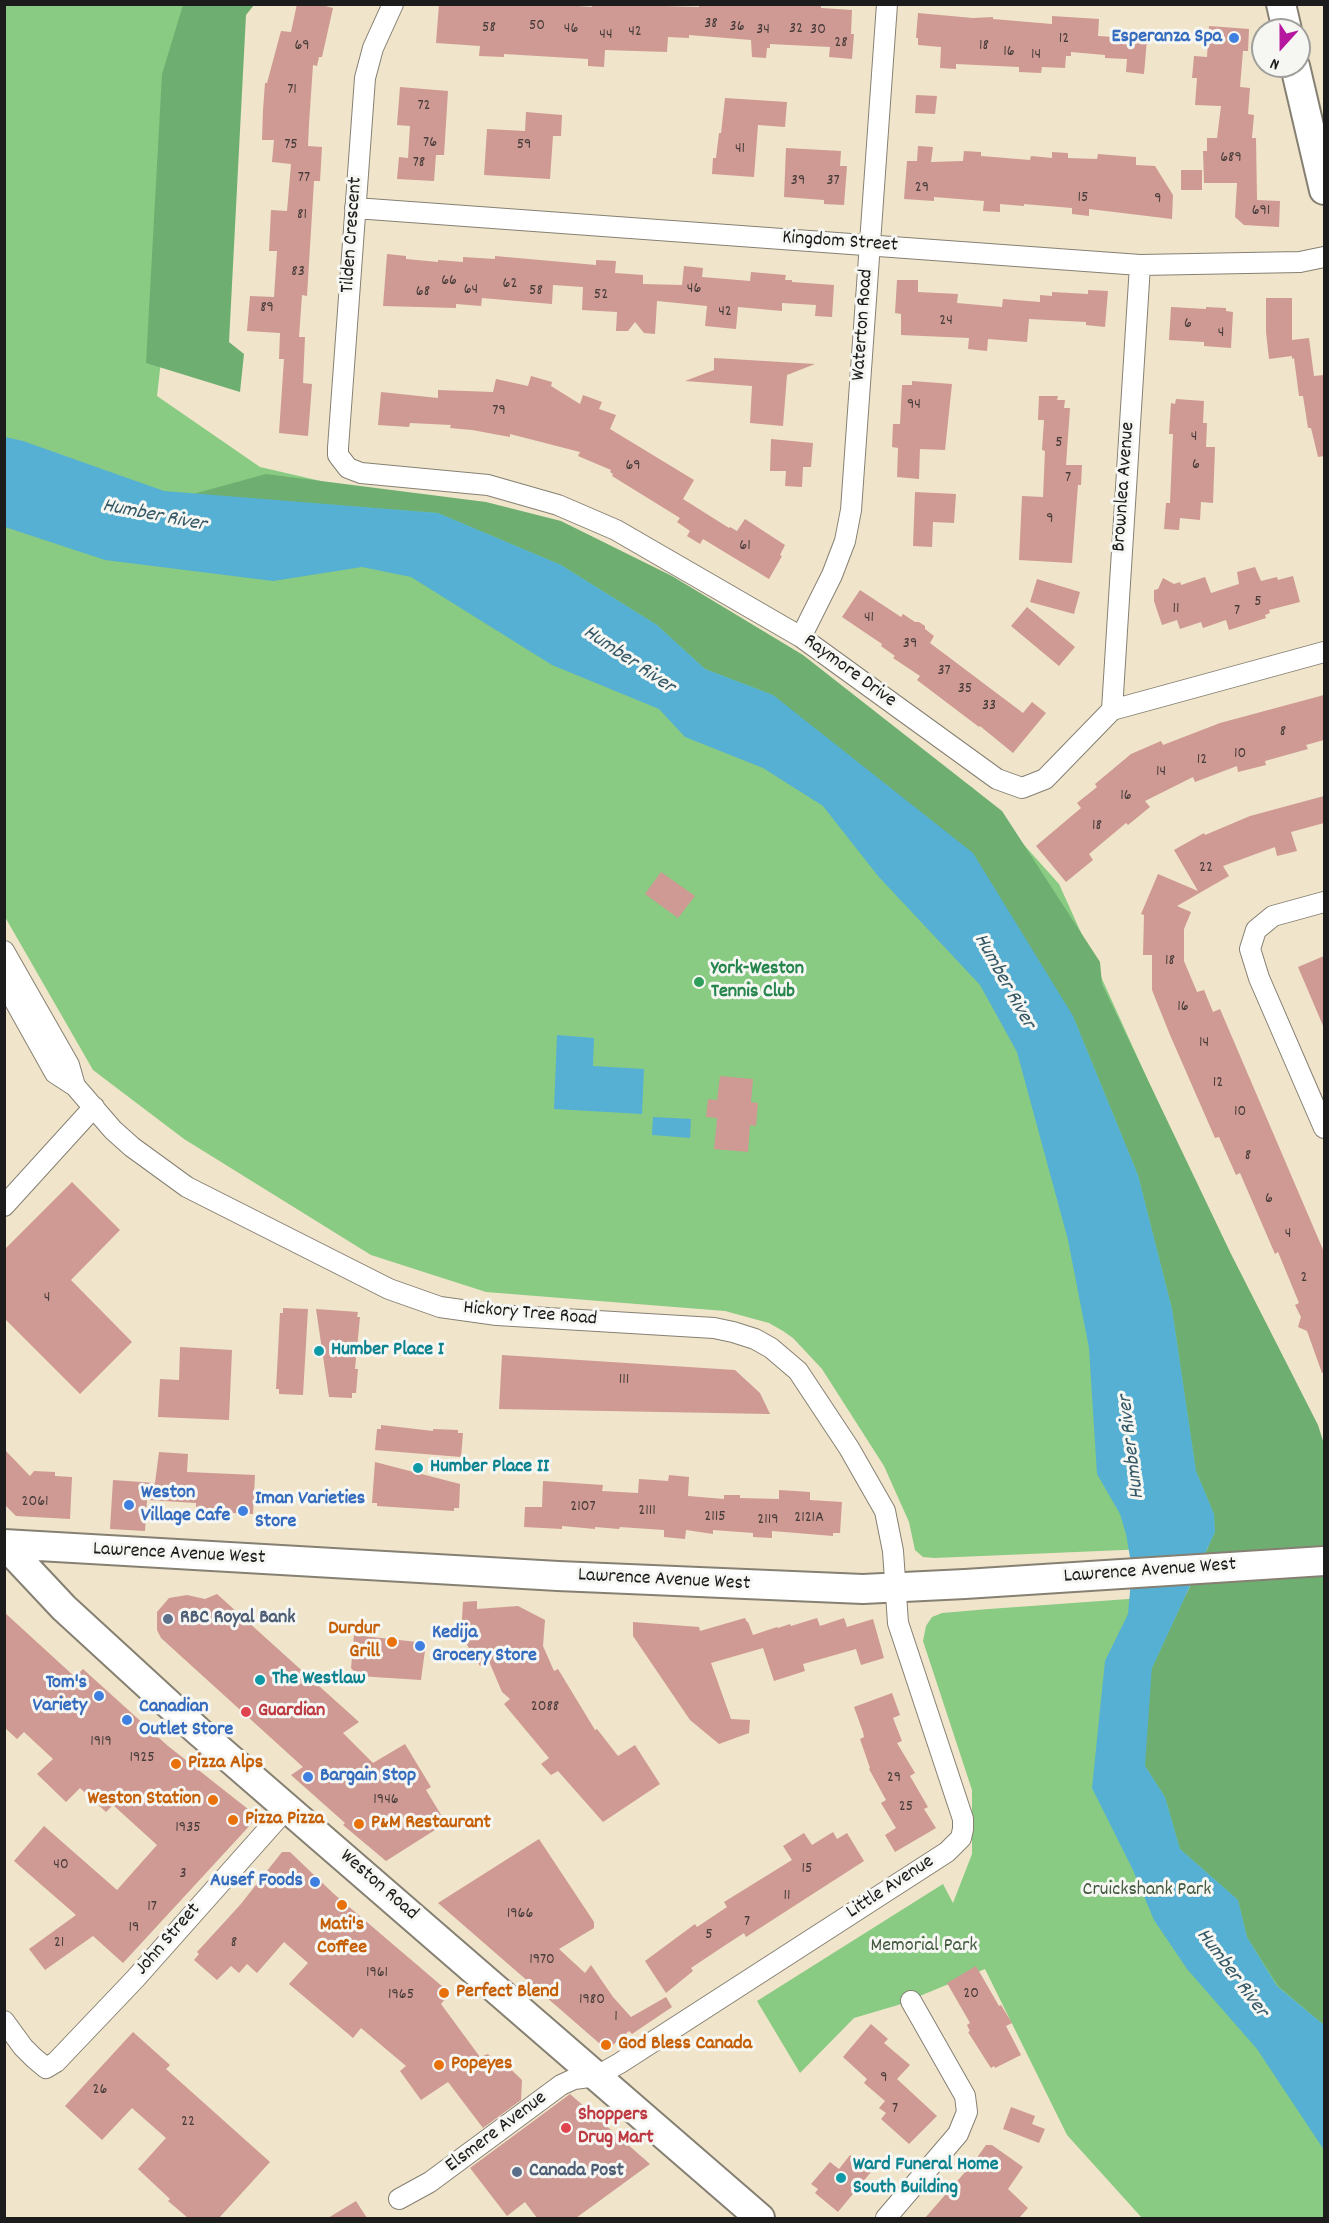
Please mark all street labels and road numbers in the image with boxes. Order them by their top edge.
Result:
street label: Tilden Crescent [337,176,369,294]
street label: Kingdom Street [781,227,899,259]
street label: Waterton Road [848,268,880,382]
street label: Brownlea Avenue [1108,421,1142,553]
street label: Raymore Drive [798,630,900,714]
street label: Hickory Tree Road [462,1297,598,1333]
street label: Lawrence Avenue West [92,1538,266,1572]
street label: Lawrence Avenue West [1063,1554,1237,1590]
street label: Lawrence Avenue West [577,1564,751,1598]
street label: Weston Road [334,1845,422,1927]
street label: Little Avenue [843,1851,939,1925]
street label: John Street [131,1899,207,1981]
street label: Elsmere Avenue [442,2087,552,2179]

